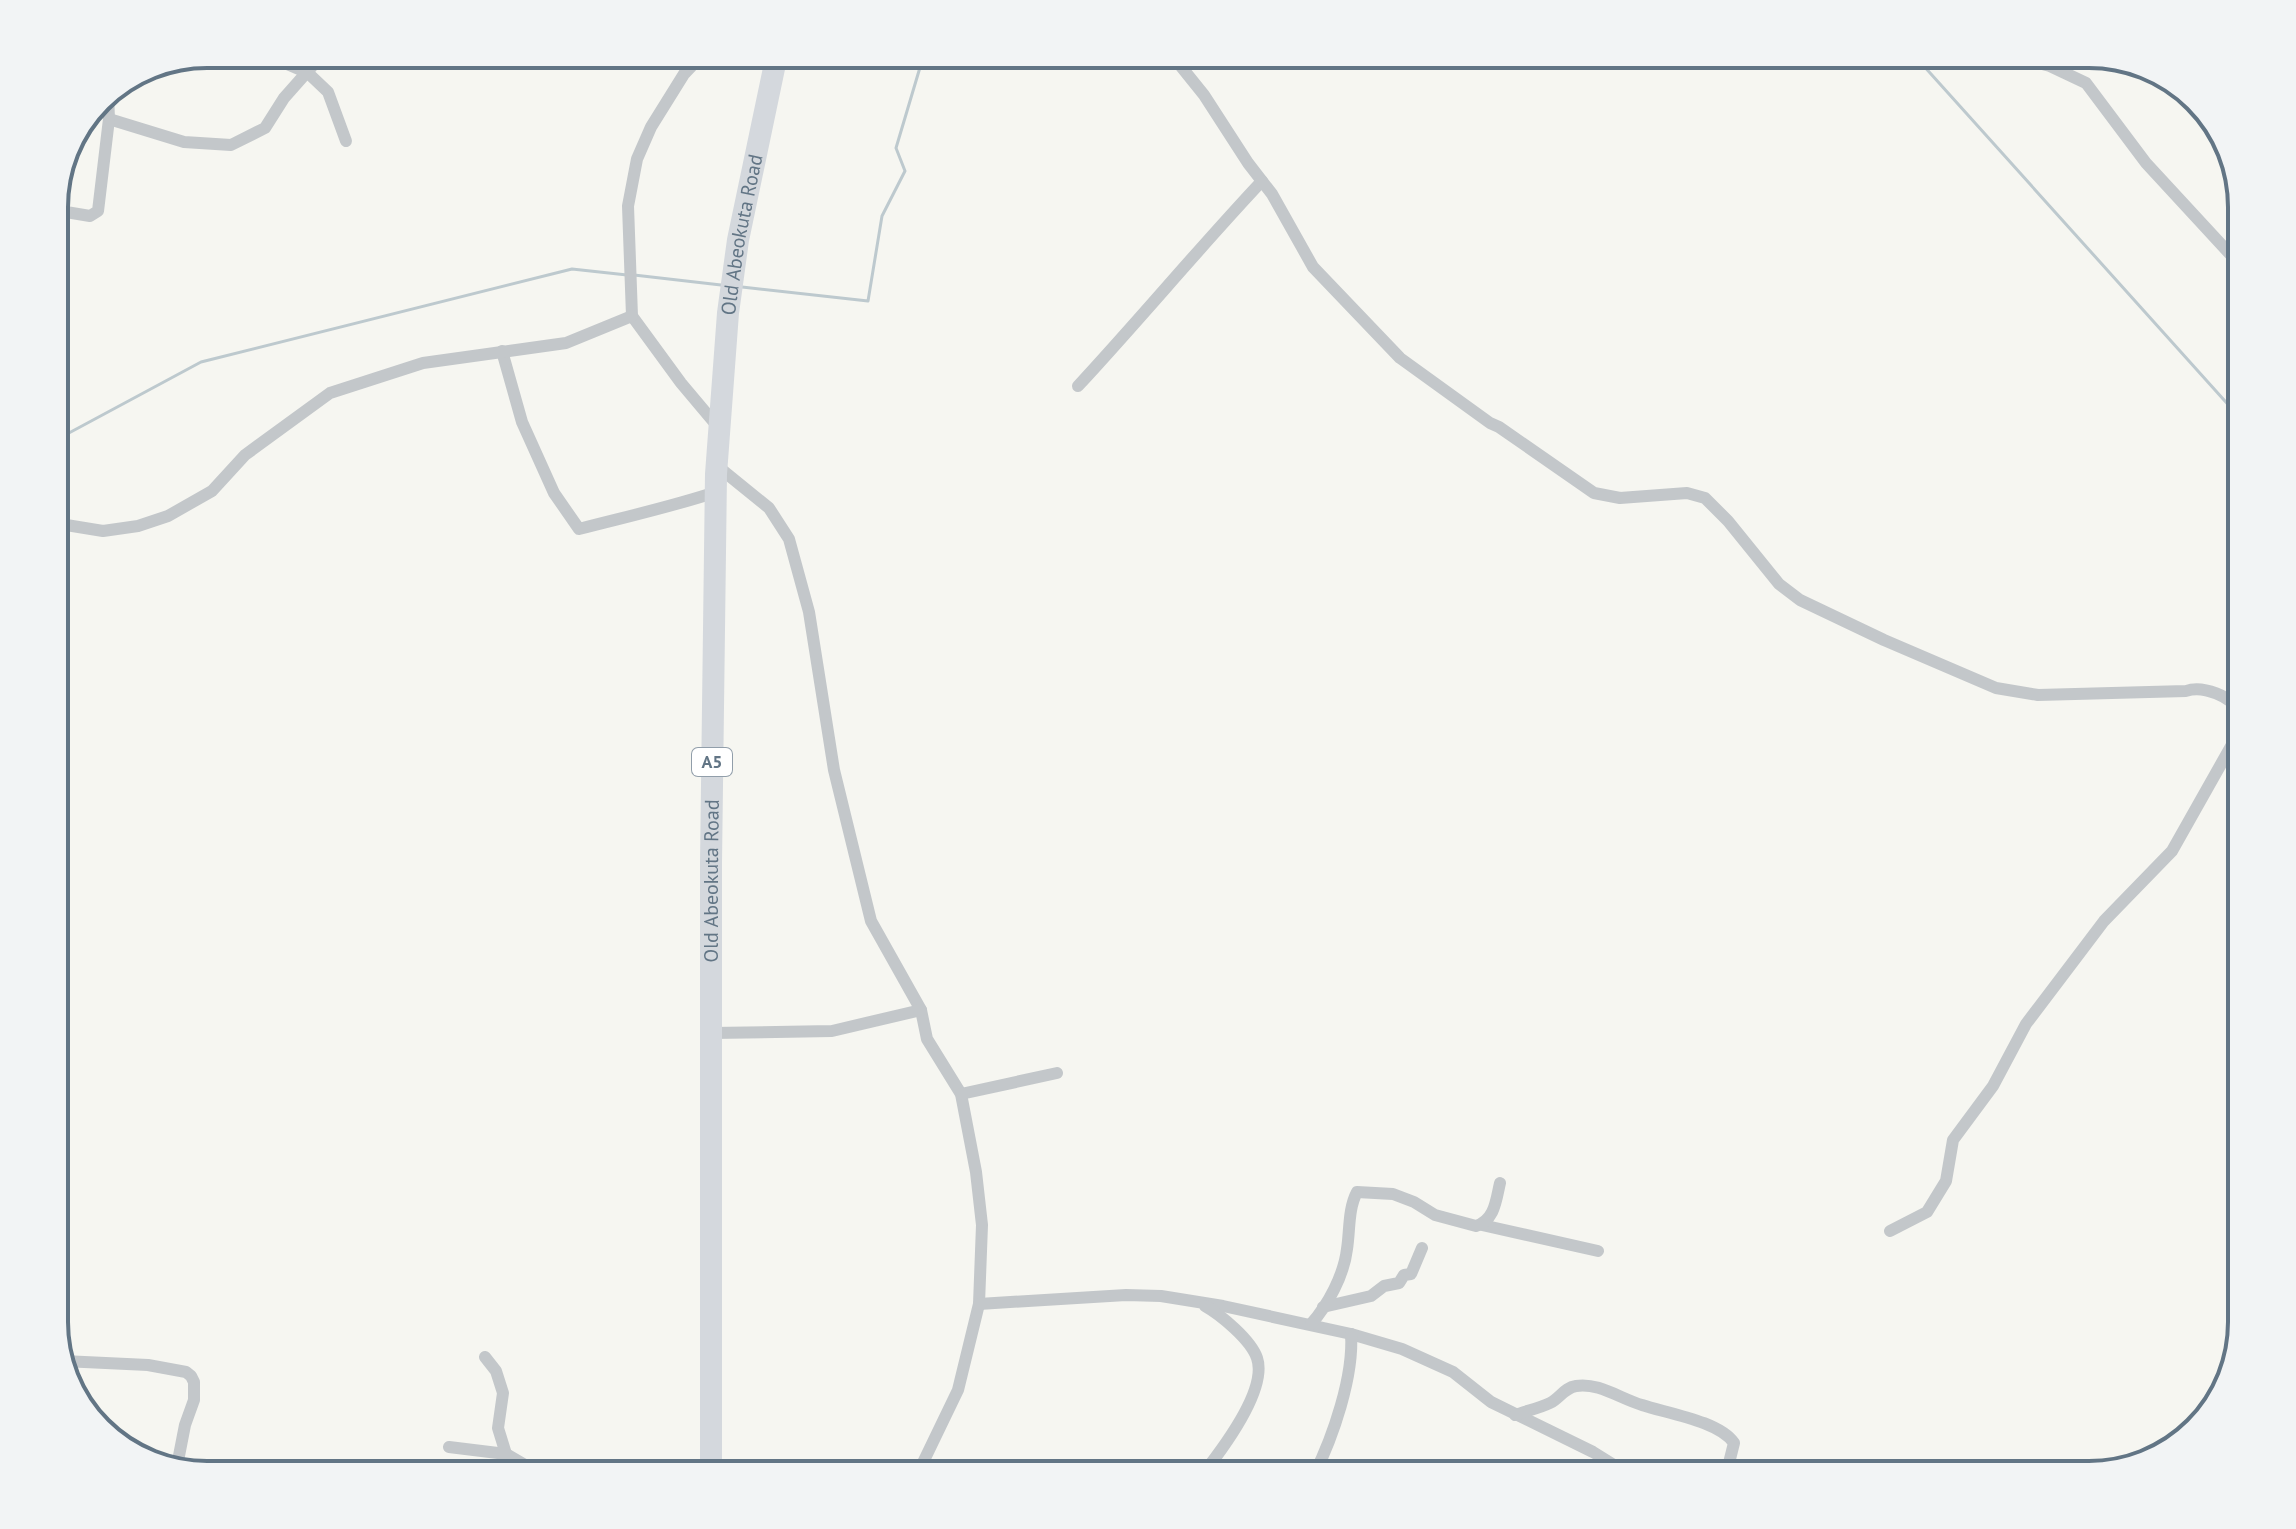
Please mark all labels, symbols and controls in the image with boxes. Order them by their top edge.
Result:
street label: Old Abeokuta Road [715,152,769,317]
road number: A5 [692,748,732,776]
street label: Old Abeokuta Road [698,799,725,963]

